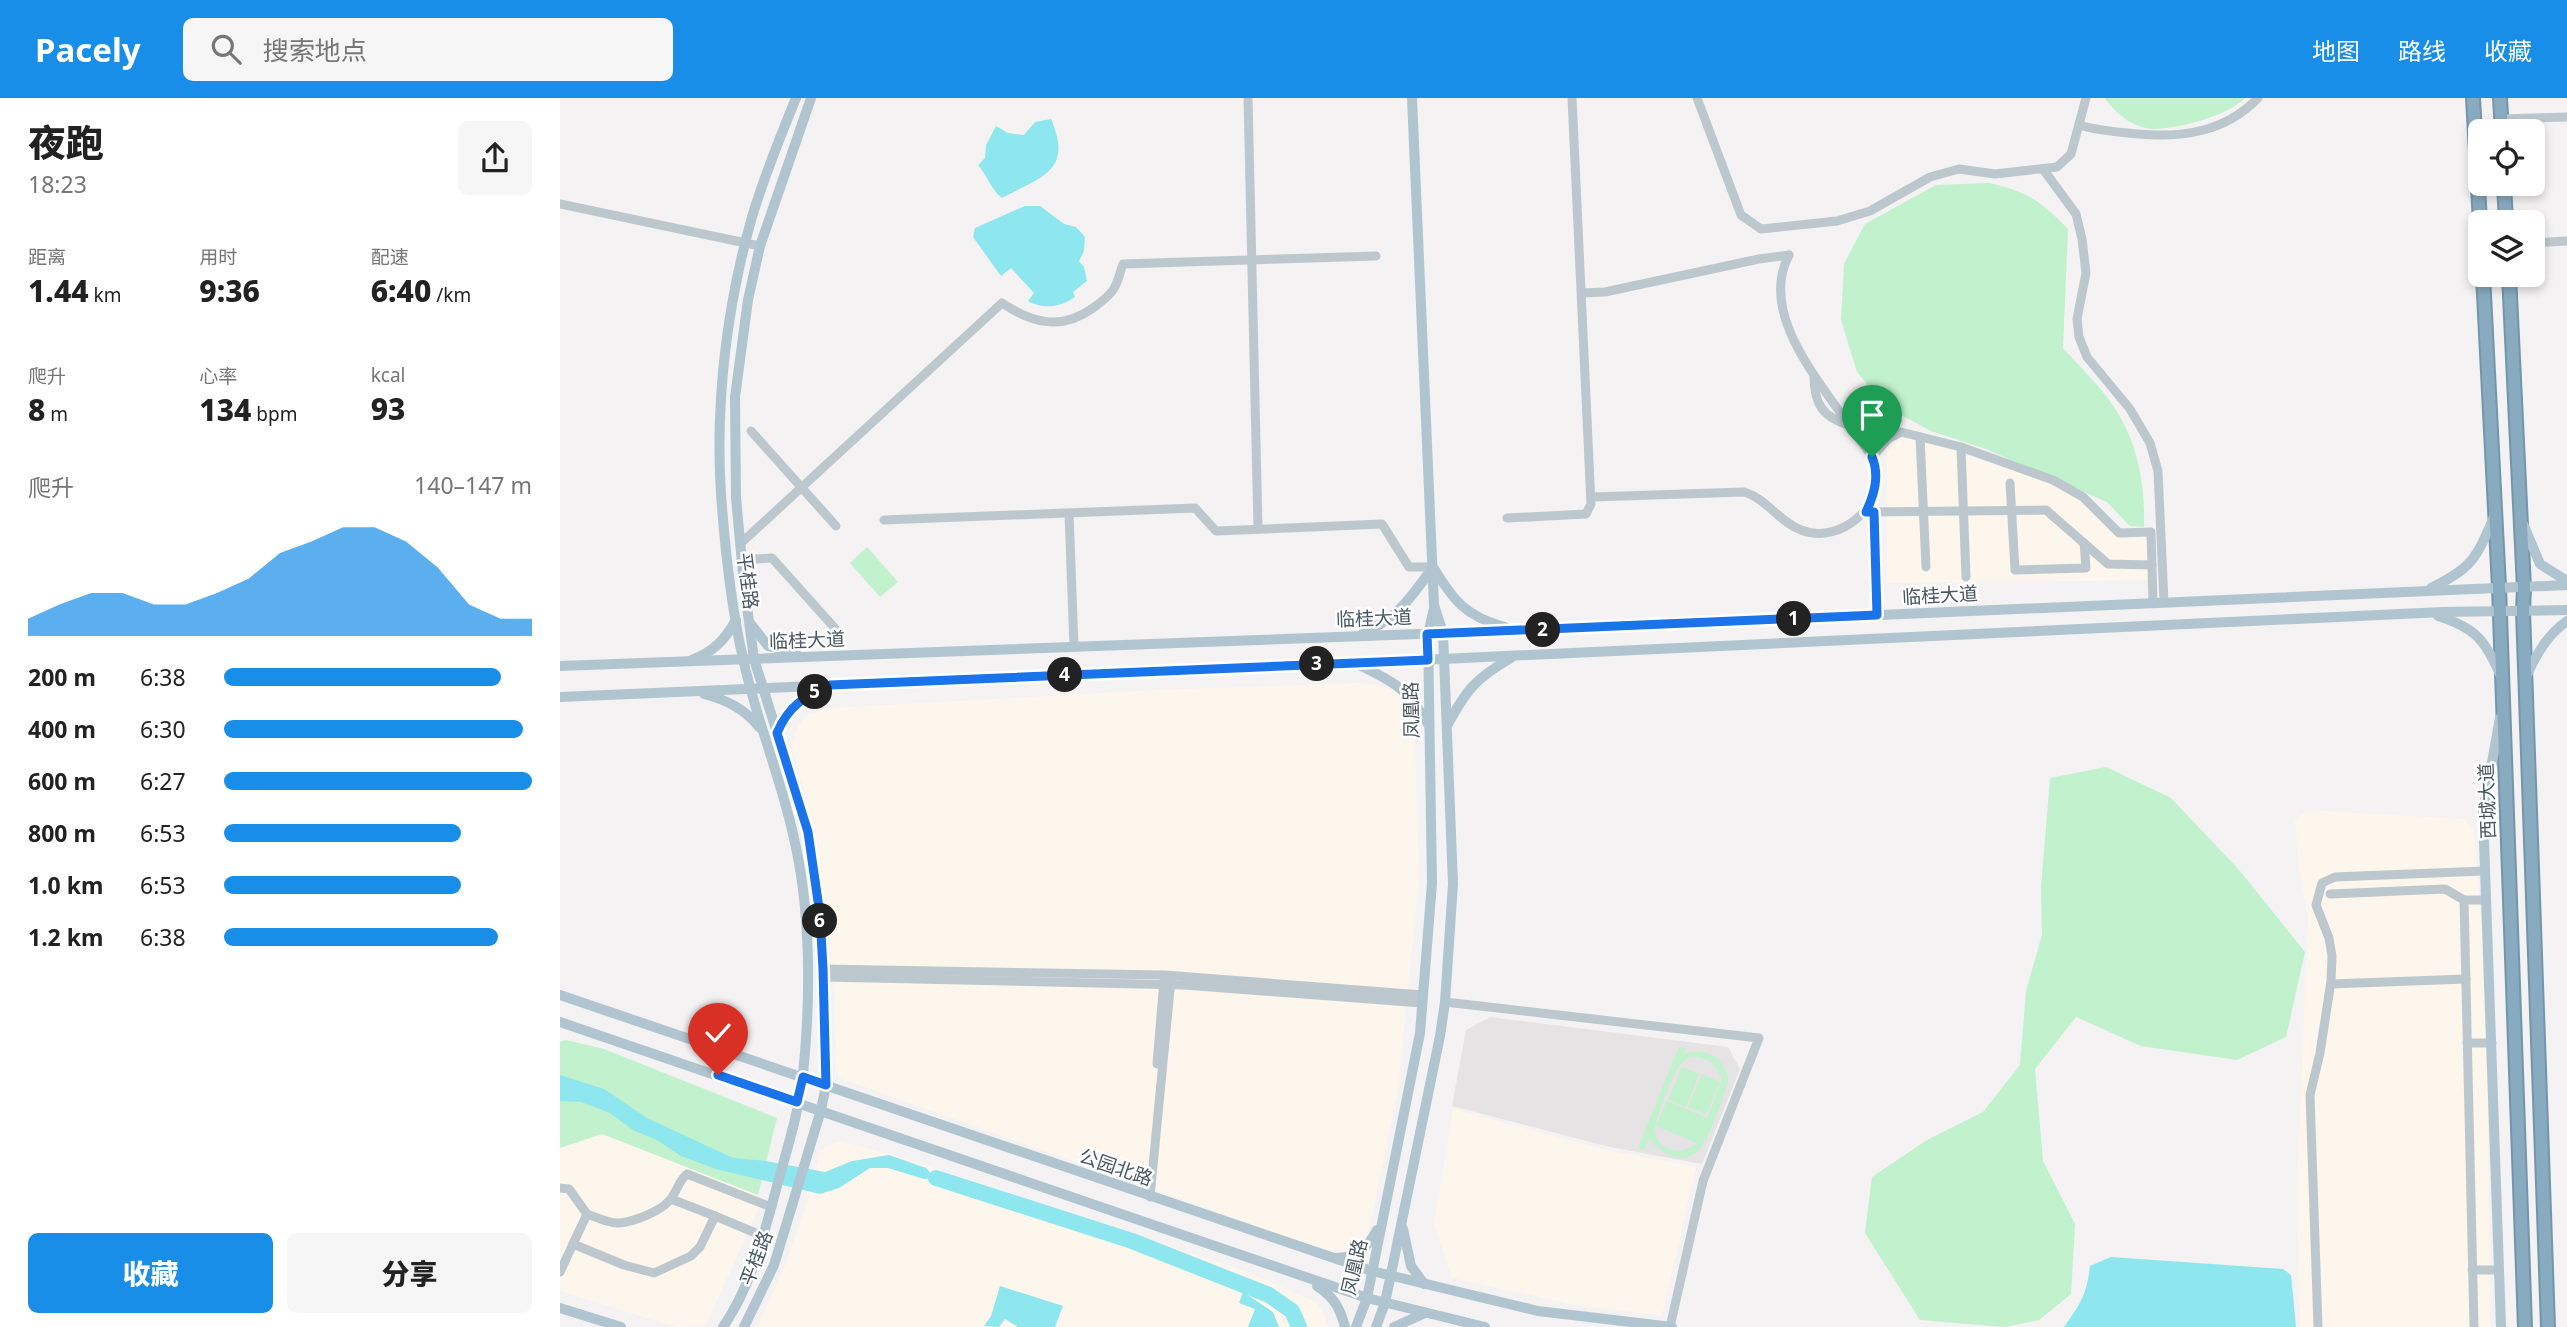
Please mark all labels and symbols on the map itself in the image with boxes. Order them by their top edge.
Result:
pin [1842,385,1902,457]
street label: 平桂路 [732,551,764,611]
street label: 临桂大道 [1901,580,1979,610]
pin: 1 [1776,602,1812,636]
street label: 临桂大道 [1336,604,1412,632]
pin: 2 [1525,612,1560,648]
street label: 临桂大道 [769,626,845,654]
pin: 3 [1300,646,1334,682]
pin: 4 [1048,658,1082,692]
pin: 5 [798,674,832,710]
street label: 凤凰路 [1398,681,1424,739]
street label: 西城大道 [2473,763,2501,839]
pin: 6 [803,904,838,938]
pin [688,1003,748,1075]
street label: 公园北路 [1076,1142,1156,1192]
street label: 平桂路 [734,1227,778,1289]
street label: 凤凰路 [1335,1236,1373,1298]

